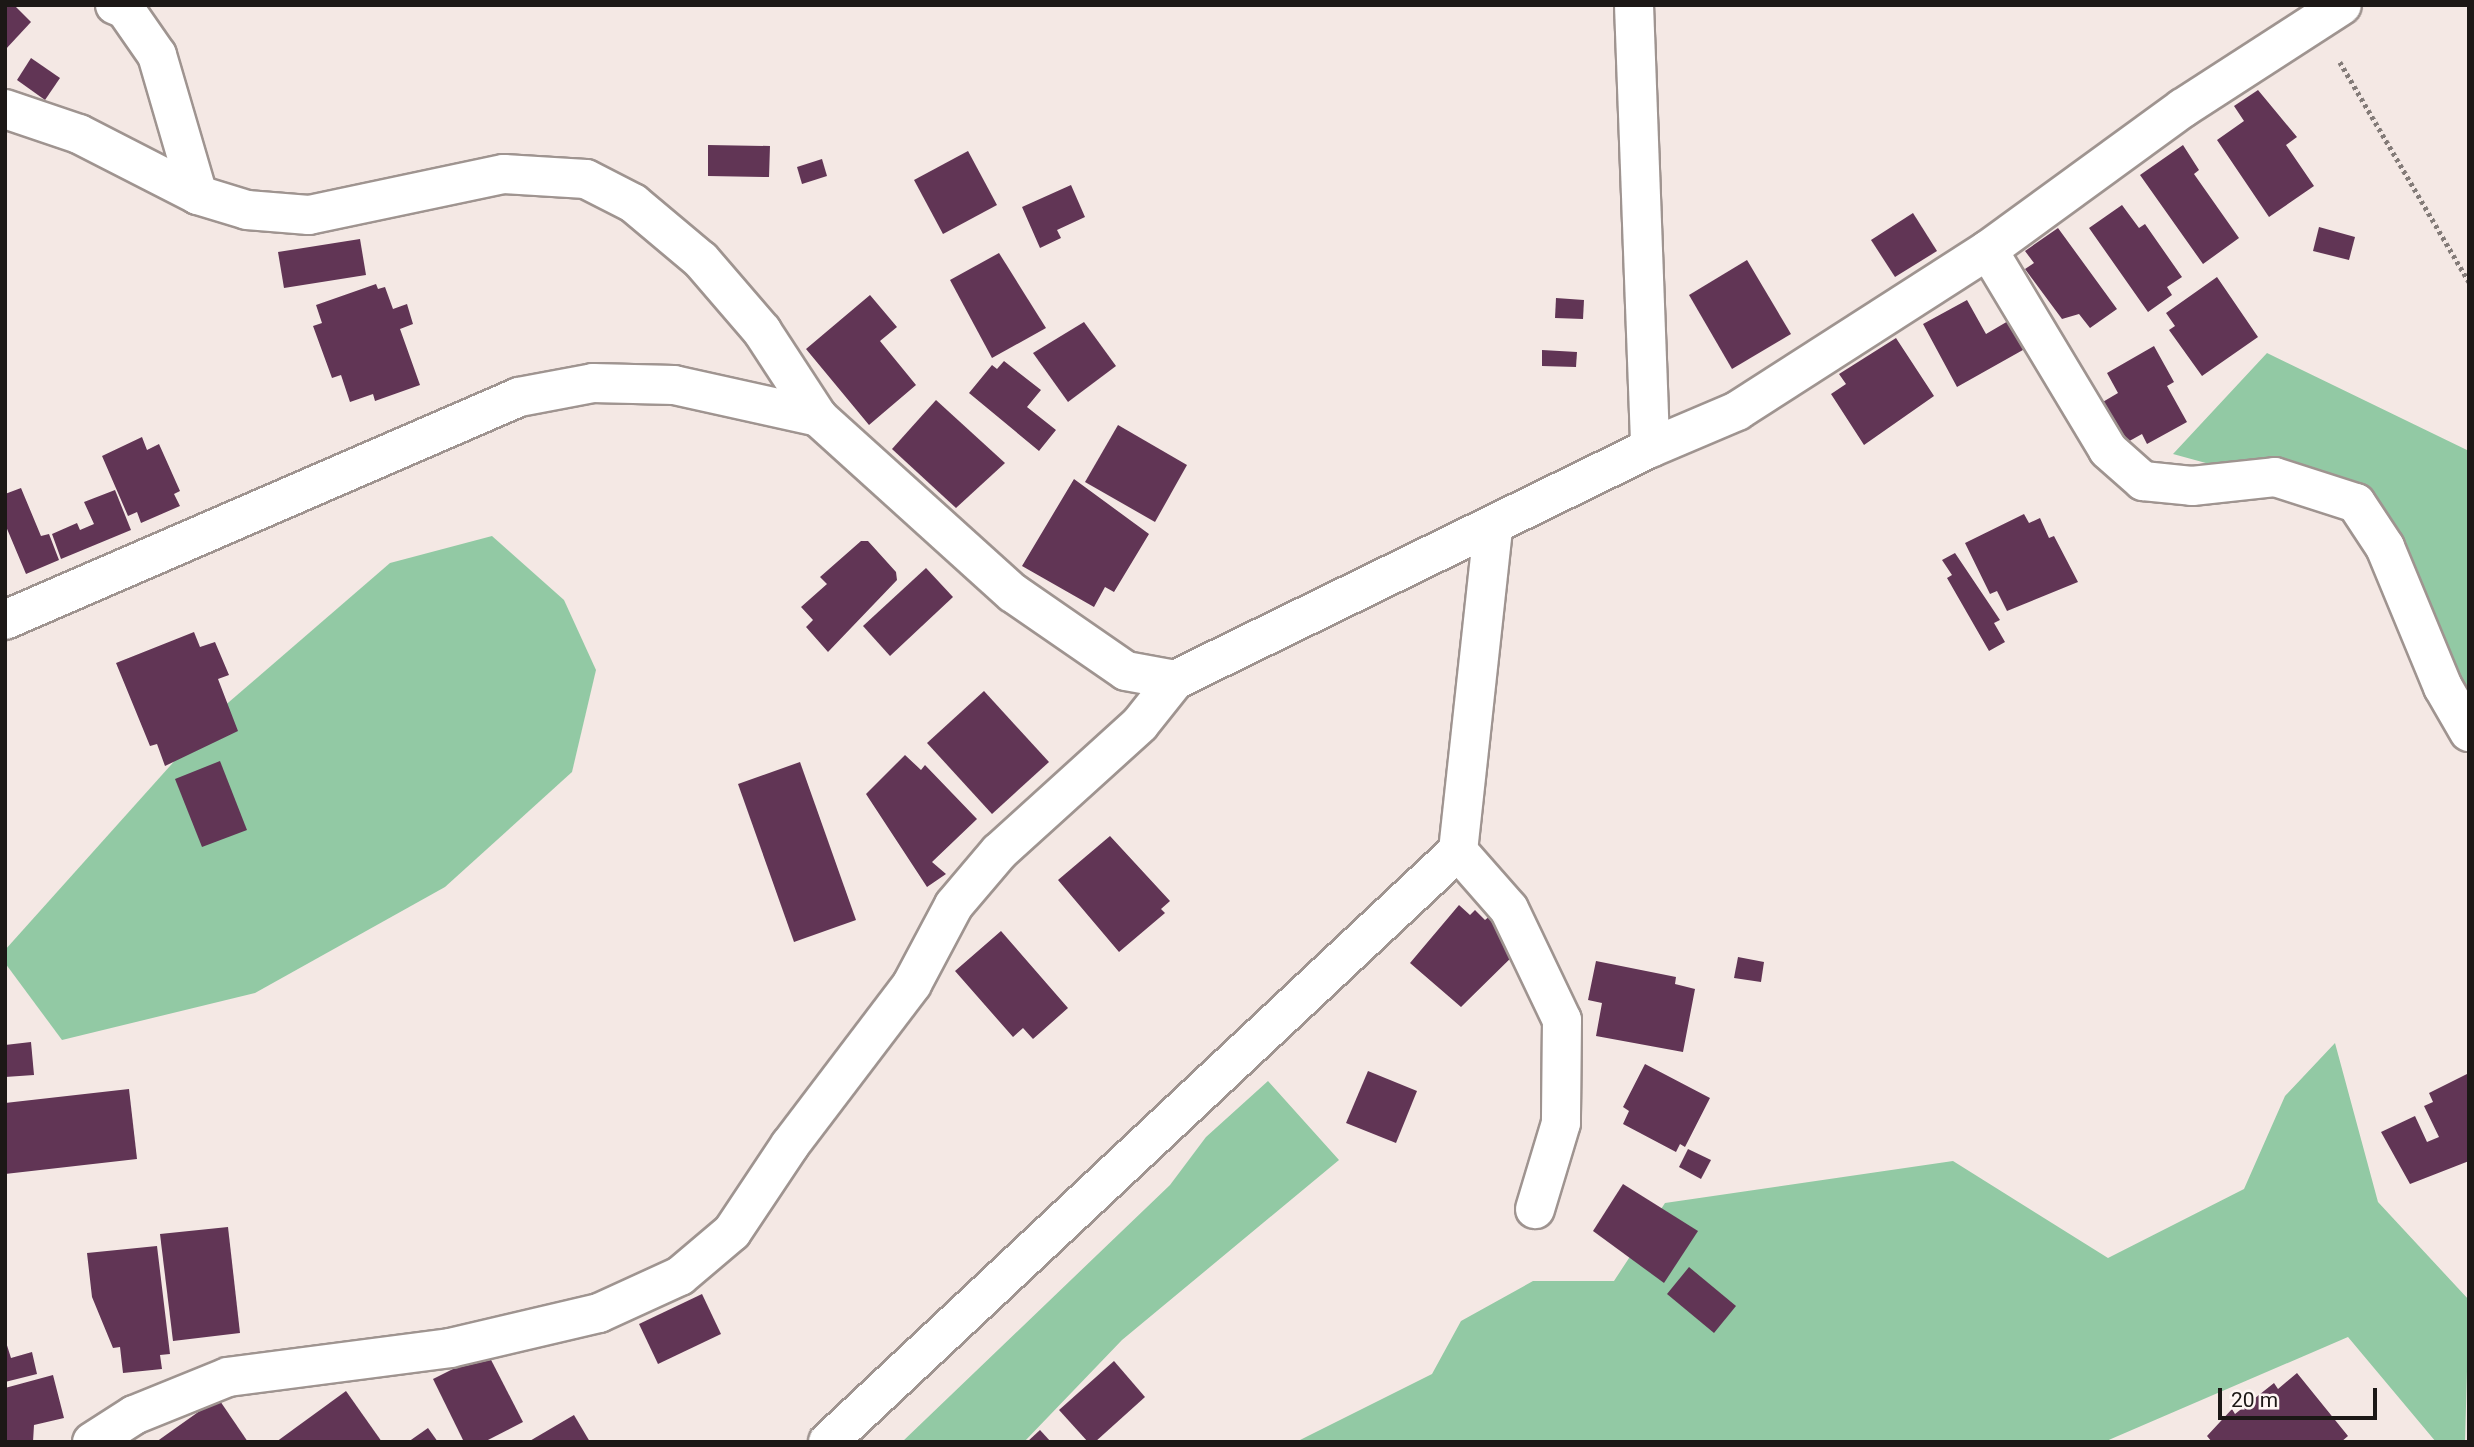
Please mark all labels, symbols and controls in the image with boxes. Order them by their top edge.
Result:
scale bar [2222,1374,2381,1418]
text: 20 m [2231,1388,2278,1412]

